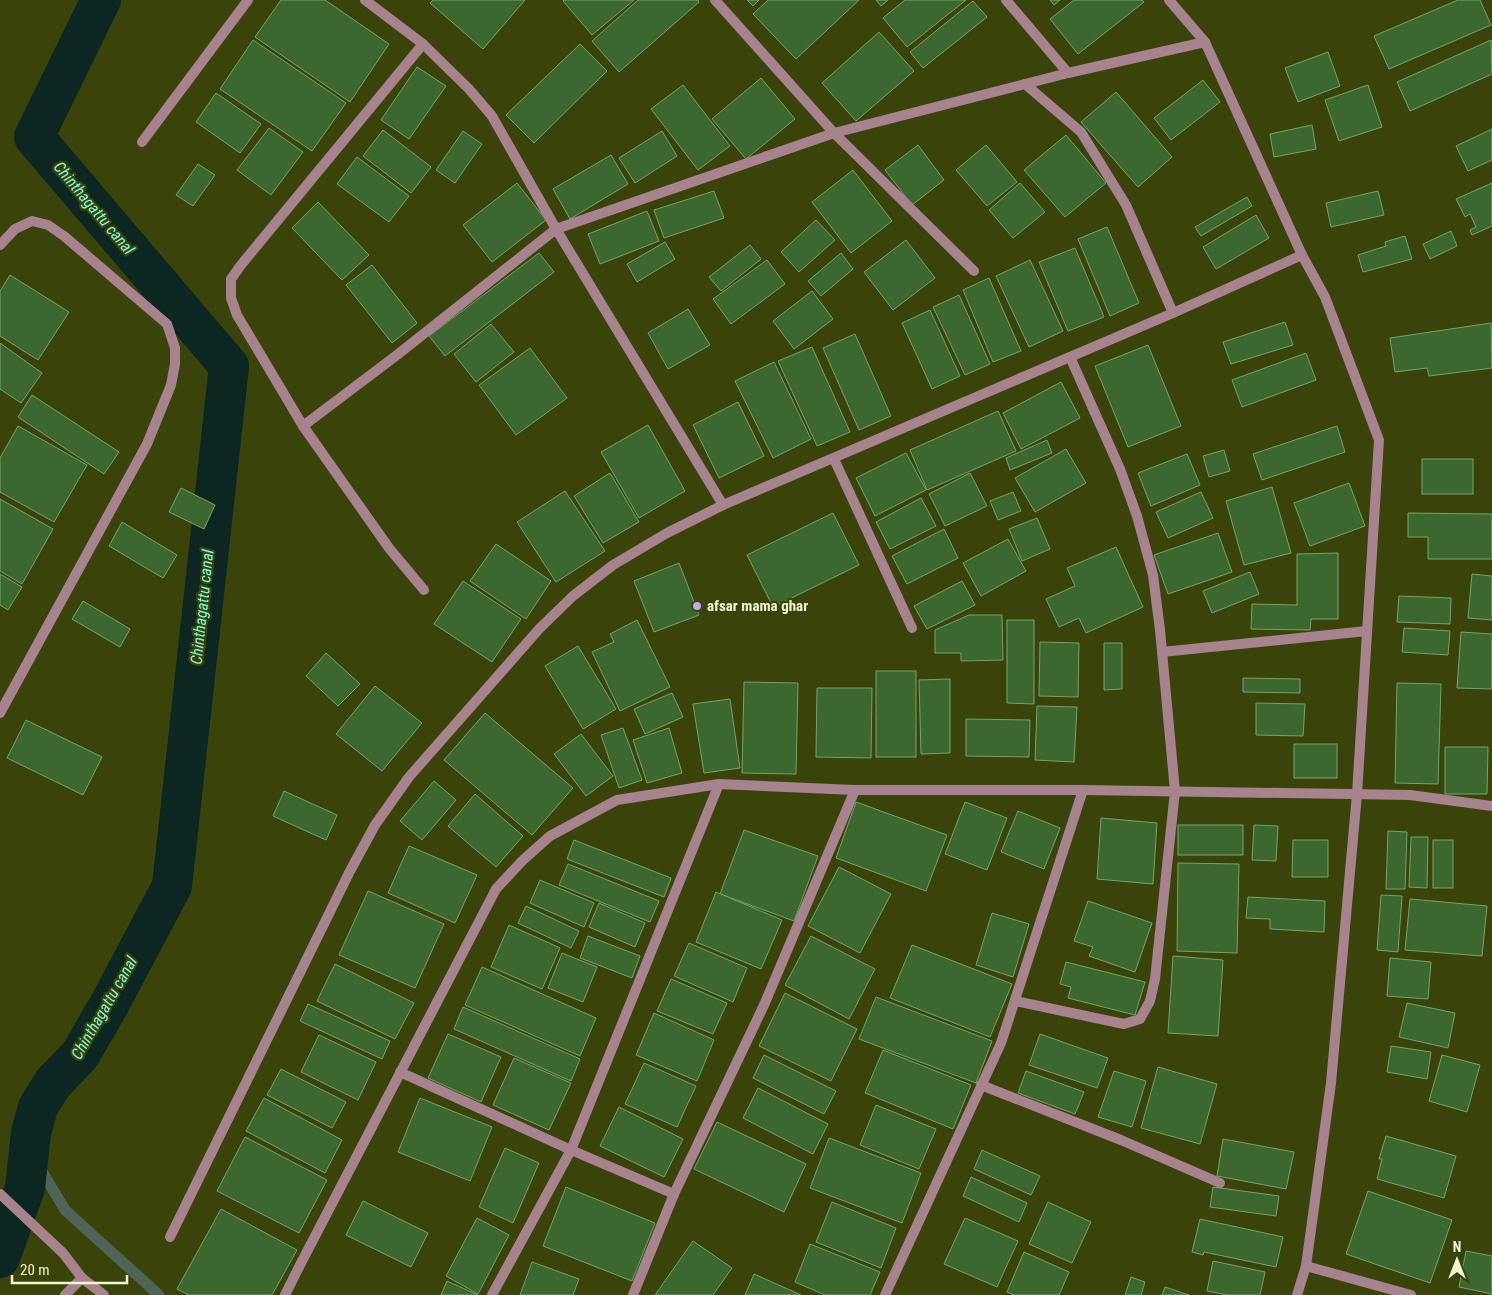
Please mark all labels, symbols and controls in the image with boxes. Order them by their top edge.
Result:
water label: Chinthagattu canal [50,158,139,259]
water label: Chinthagattu canal [187,548,218,665]
place label: afsar mama ghar [707,597,808,615]
marker: afsar mama ghar [691,600,703,612]
water label: Chinthagattu canal [67,953,141,1063]
north arrow [1432,1235,1482,1285]
text: N [1453,1239,1461,1255]
scale bar [12,1252,128,1284]
text: 20 m [20,1261,50,1279]

